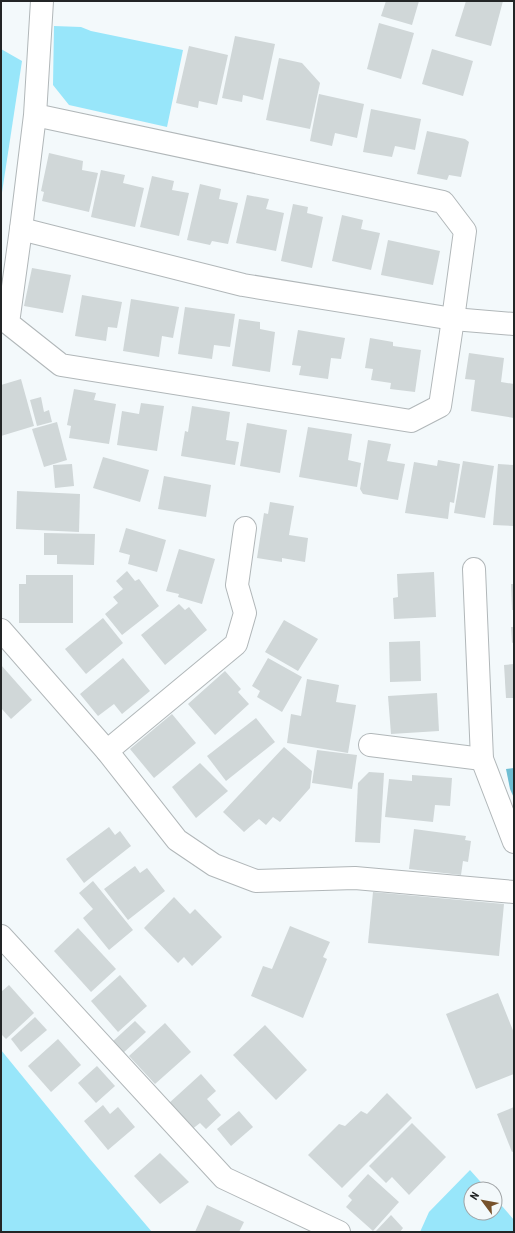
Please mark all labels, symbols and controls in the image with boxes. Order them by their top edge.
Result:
north arrow [463,1181,503,1221]
text: N [468,1189,482,1202]

